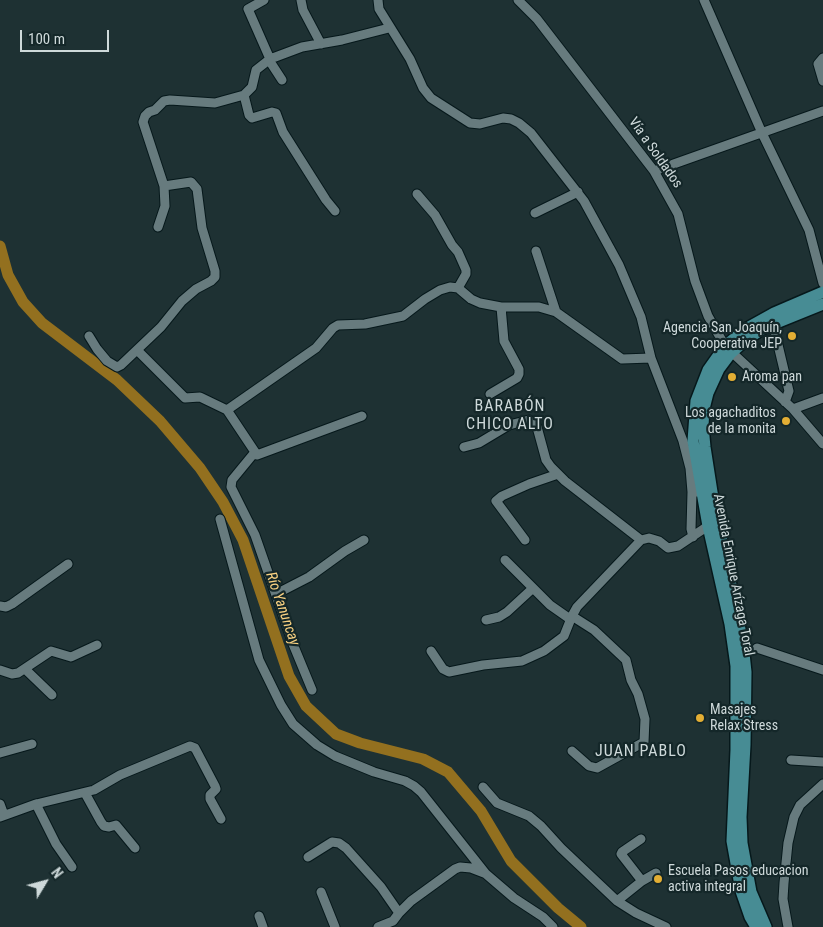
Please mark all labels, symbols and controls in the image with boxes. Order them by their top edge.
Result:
scale bar [22,20,111,52]
text: 100 m [28,30,65,48]
street label: Vía a Soldados [624,114,686,192]
place label: Agencia San Joaquín, Cooperativa JEP [663,320,782,352]
marker: Agencia San Joaquín, Cooperativa JEP [786,330,798,342]
place label: Aroma pan [742,369,802,385]
marker: Aroma pan [726,371,738,383]
district label: BARABÓN CHICO ALTO [465,397,555,435]
place label: Los agachaditos de la monita [685,405,776,438]
marker: Los agachaditos de la monita [780,415,792,427]
street label: Avenida Enrique Arízaga Toral [709,493,757,657]
water label: Río Yanuncay [261,570,303,648]
place label: Masajes Relax Stress [710,702,778,734]
marker: Masajes Relax Stress [694,712,706,724]
district label: JUAN PABLO [594,742,688,762]
north arrow [20,857,70,907]
place label: Escuela Pasos educacion activa integral [668,863,809,896]
text: N [48,865,66,881]
marker: Escuela Pasos educacion activa integral [652,873,664,885]

